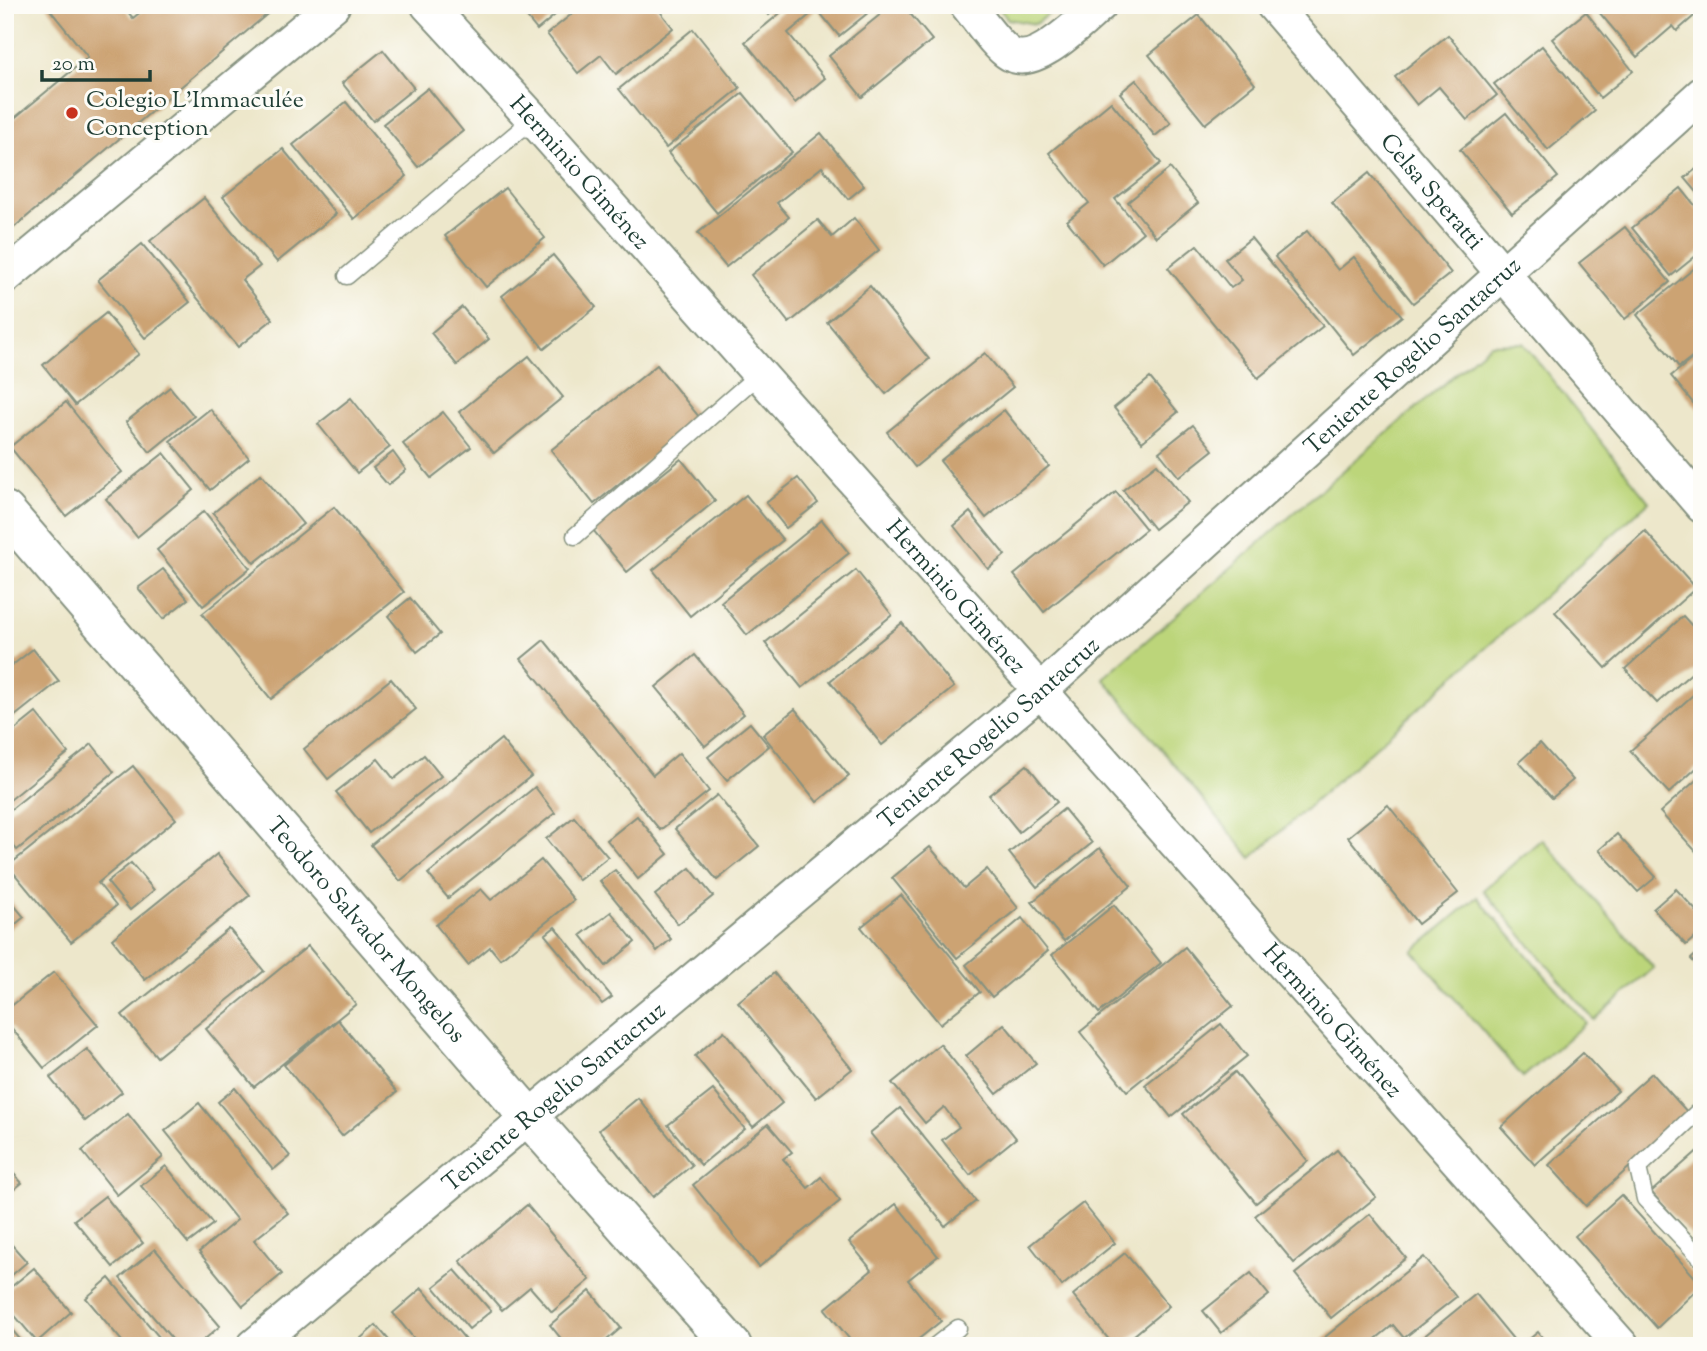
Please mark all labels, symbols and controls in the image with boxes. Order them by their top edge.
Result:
scale bar [42,38,150,82]
text: 20 m [52,50,95,80]
place label: Colegio L'Immaculée Conception [86,84,304,146]
street label: Herminio Giménez [501,89,657,258]
marker: Colegio L'Immaculée Conception [64,105,80,121]
street label: Celsa Speratti [1371,127,1491,258]
street label: Teniente Rogelio Santacruz [1297,250,1529,464]
street label: Herminio Giménez [877,513,1033,682]
street label: Teniente Rogelio Santacruz [871,630,1108,838]
street label: Teodoro Salvador Mongelos [258,810,472,1051]
street label: Herminio Giménez [1253,937,1409,1106]
street label: Teniente Rogelio Santacruz [436,995,674,1201]

